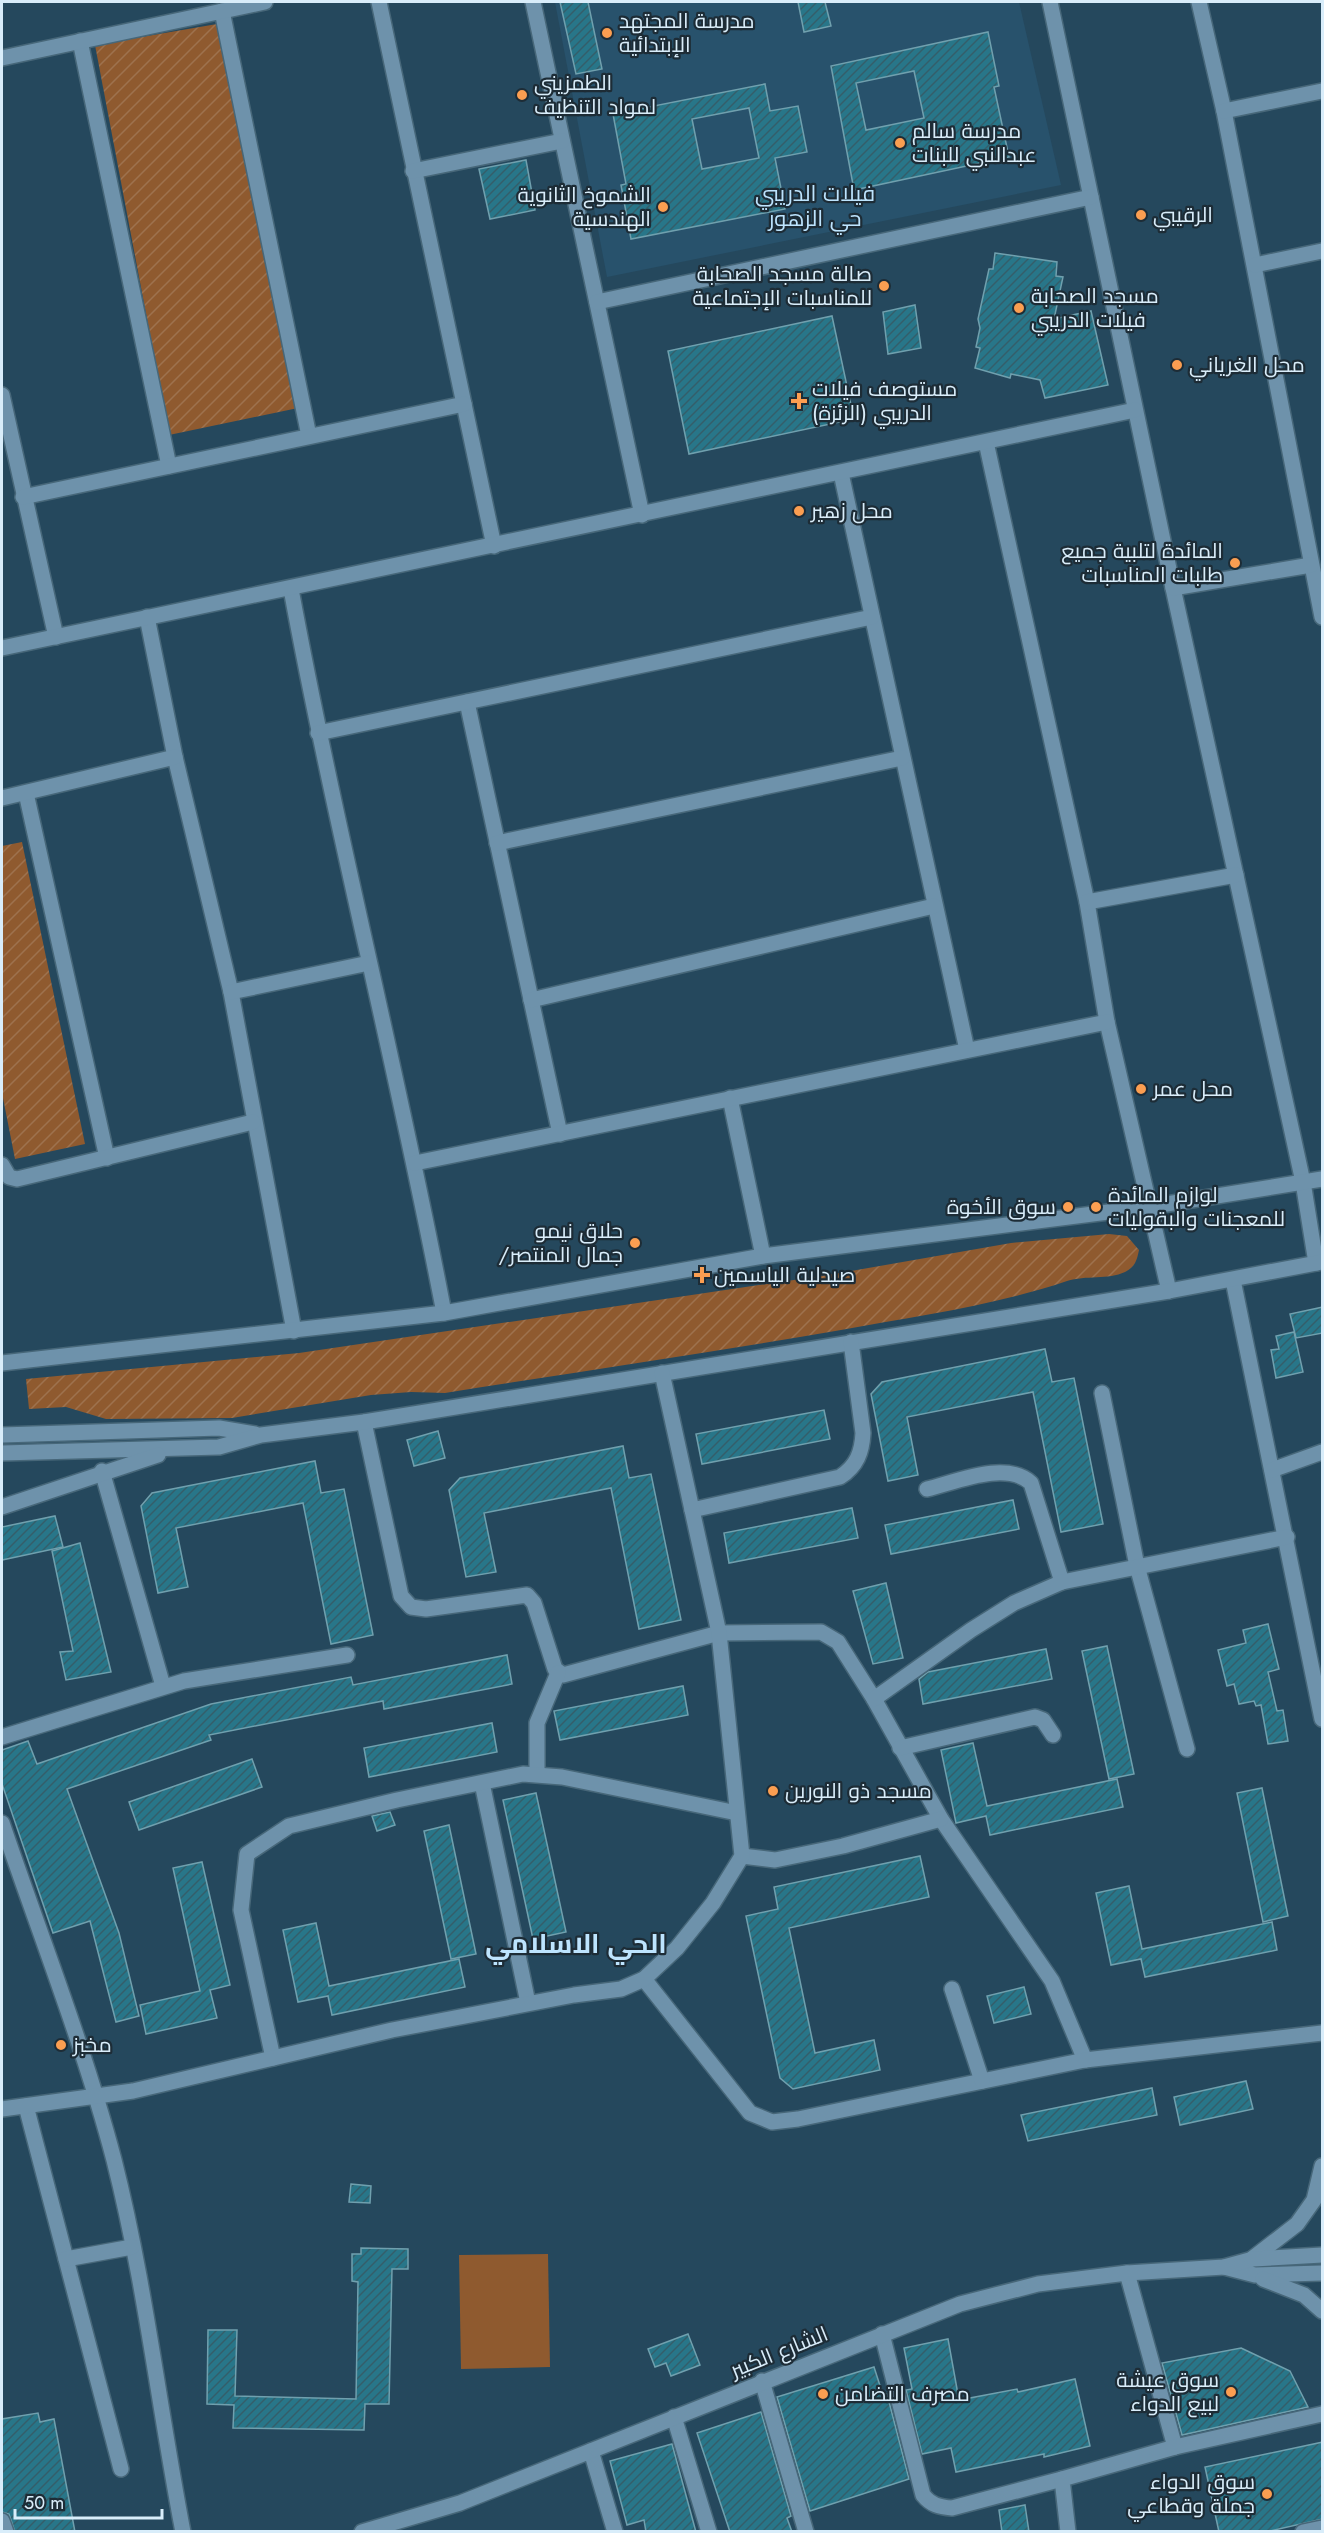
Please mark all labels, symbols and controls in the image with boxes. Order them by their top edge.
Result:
place label: مدرسة المجتهد الإبتدائية [619,6,755,60]
marker: مدرسة المجتهد الإبتدائية [600,26,614,40]
place label: الطمزيني لمواد التنظيف [534,68,656,122]
marker: الطمزيني لمواد التنظيف [515,88,529,102]
place label: مدرسة سالم عبدالنبي للبنات [912,116,1036,171]
marker: مدرسة سالم عبدالنبي للبنات [893,136,907,150]
district label: فيلات الدريبي حي الزهور [755,177,875,235]
place label: الشموخ الثانوية الهندسية [517,180,651,234]
marker: الشموخ الثانوية الهندسية [656,200,670,214]
place label: الرقيبي [1153,200,1213,231]
marker: الرقيبي [1134,208,1148,222]
place label: صالة مسجد الصحابة للمناسبات الإجتماعية [692,259,872,313]
marker: صالة مسجد الصحابة للمناسبات الإجتماعية [877,279,891,293]
place label: مسجد الصحابة فيلات الدريبي [1031,281,1159,336]
marker: مسجد الصحابة فيلات الدريبي [1012,301,1026,315]
place label: محل الغرياني [1189,350,1305,381]
marker: محل الغرياني [1170,358,1184,372]
place label: مستوصف فيلات الدريبي (الزئزة) [812,374,957,429]
marker: مستوصف فيلات الدريبي (الزئزة) [790,392,808,410]
place label: محل زهير [810,496,893,526]
marker: محل زهير [792,504,806,518]
place label: المائدة لتلبية جميع طلبات المناسبات [1061,536,1223,590]
marker: المائدة لتلبية جميع طلبات المناسبات [1228,556,1242,570]
place label: محل عمر [1152,1074,1233,1104]
marker: محل عمر [1134,1082,1148,1096]
place label: لوازم المائدة للمعجنات والبقوليات [1108,1180,1285,1234]
place label: سوق الأخوة [947,1192,1056,1222]
marker: سوق الأخوة [1061,1200,1075,1214]
marker: لوازم المائدة للمعجنات والبقوليات [1089,1200,1103,1214]
place label: حلاق نيمو /جمال المنتصر [498,1216,623,1270]
marker: حلاق نيمو /جمال المنتصر [628,1236,642,1250]
place label: صيدلية الياسمين [714,1260,855,1290]
marker: صيدلية الياسمين [695,1268,709,1282]
place label: مسجد ذو النورين [785,1776,932,1806]
marker: مسجد ذو النورين [766,1784,780,1798]
district label: الحي الاسلامي [485,1924,667,1966]
place label: مخبز [72,2030,112,2060]
marker: مخبز [54,2038,68,2052]
street label: الشارع الكبير [725,2319,832,2386]
place label: سوق عيشة لبيع الدواء [1116,2365,1219,2419]
place label: مصرف التضامن [835,2379,970,2409]
marker: سوق عيشة لبيع الدواء [1224,2385,1238,2399]
marker: مصرف التضامن [816,2387,830,2401]
place label: سوق الدواء جملة وقطاعي [1127,2467,1255,2522]
scale bar [15,2482,162,2520]
marker: سوق الدواء جملة وقطاعي [1260,2487,1274,2501]
text: 50 m [24,2490,64,2516]

